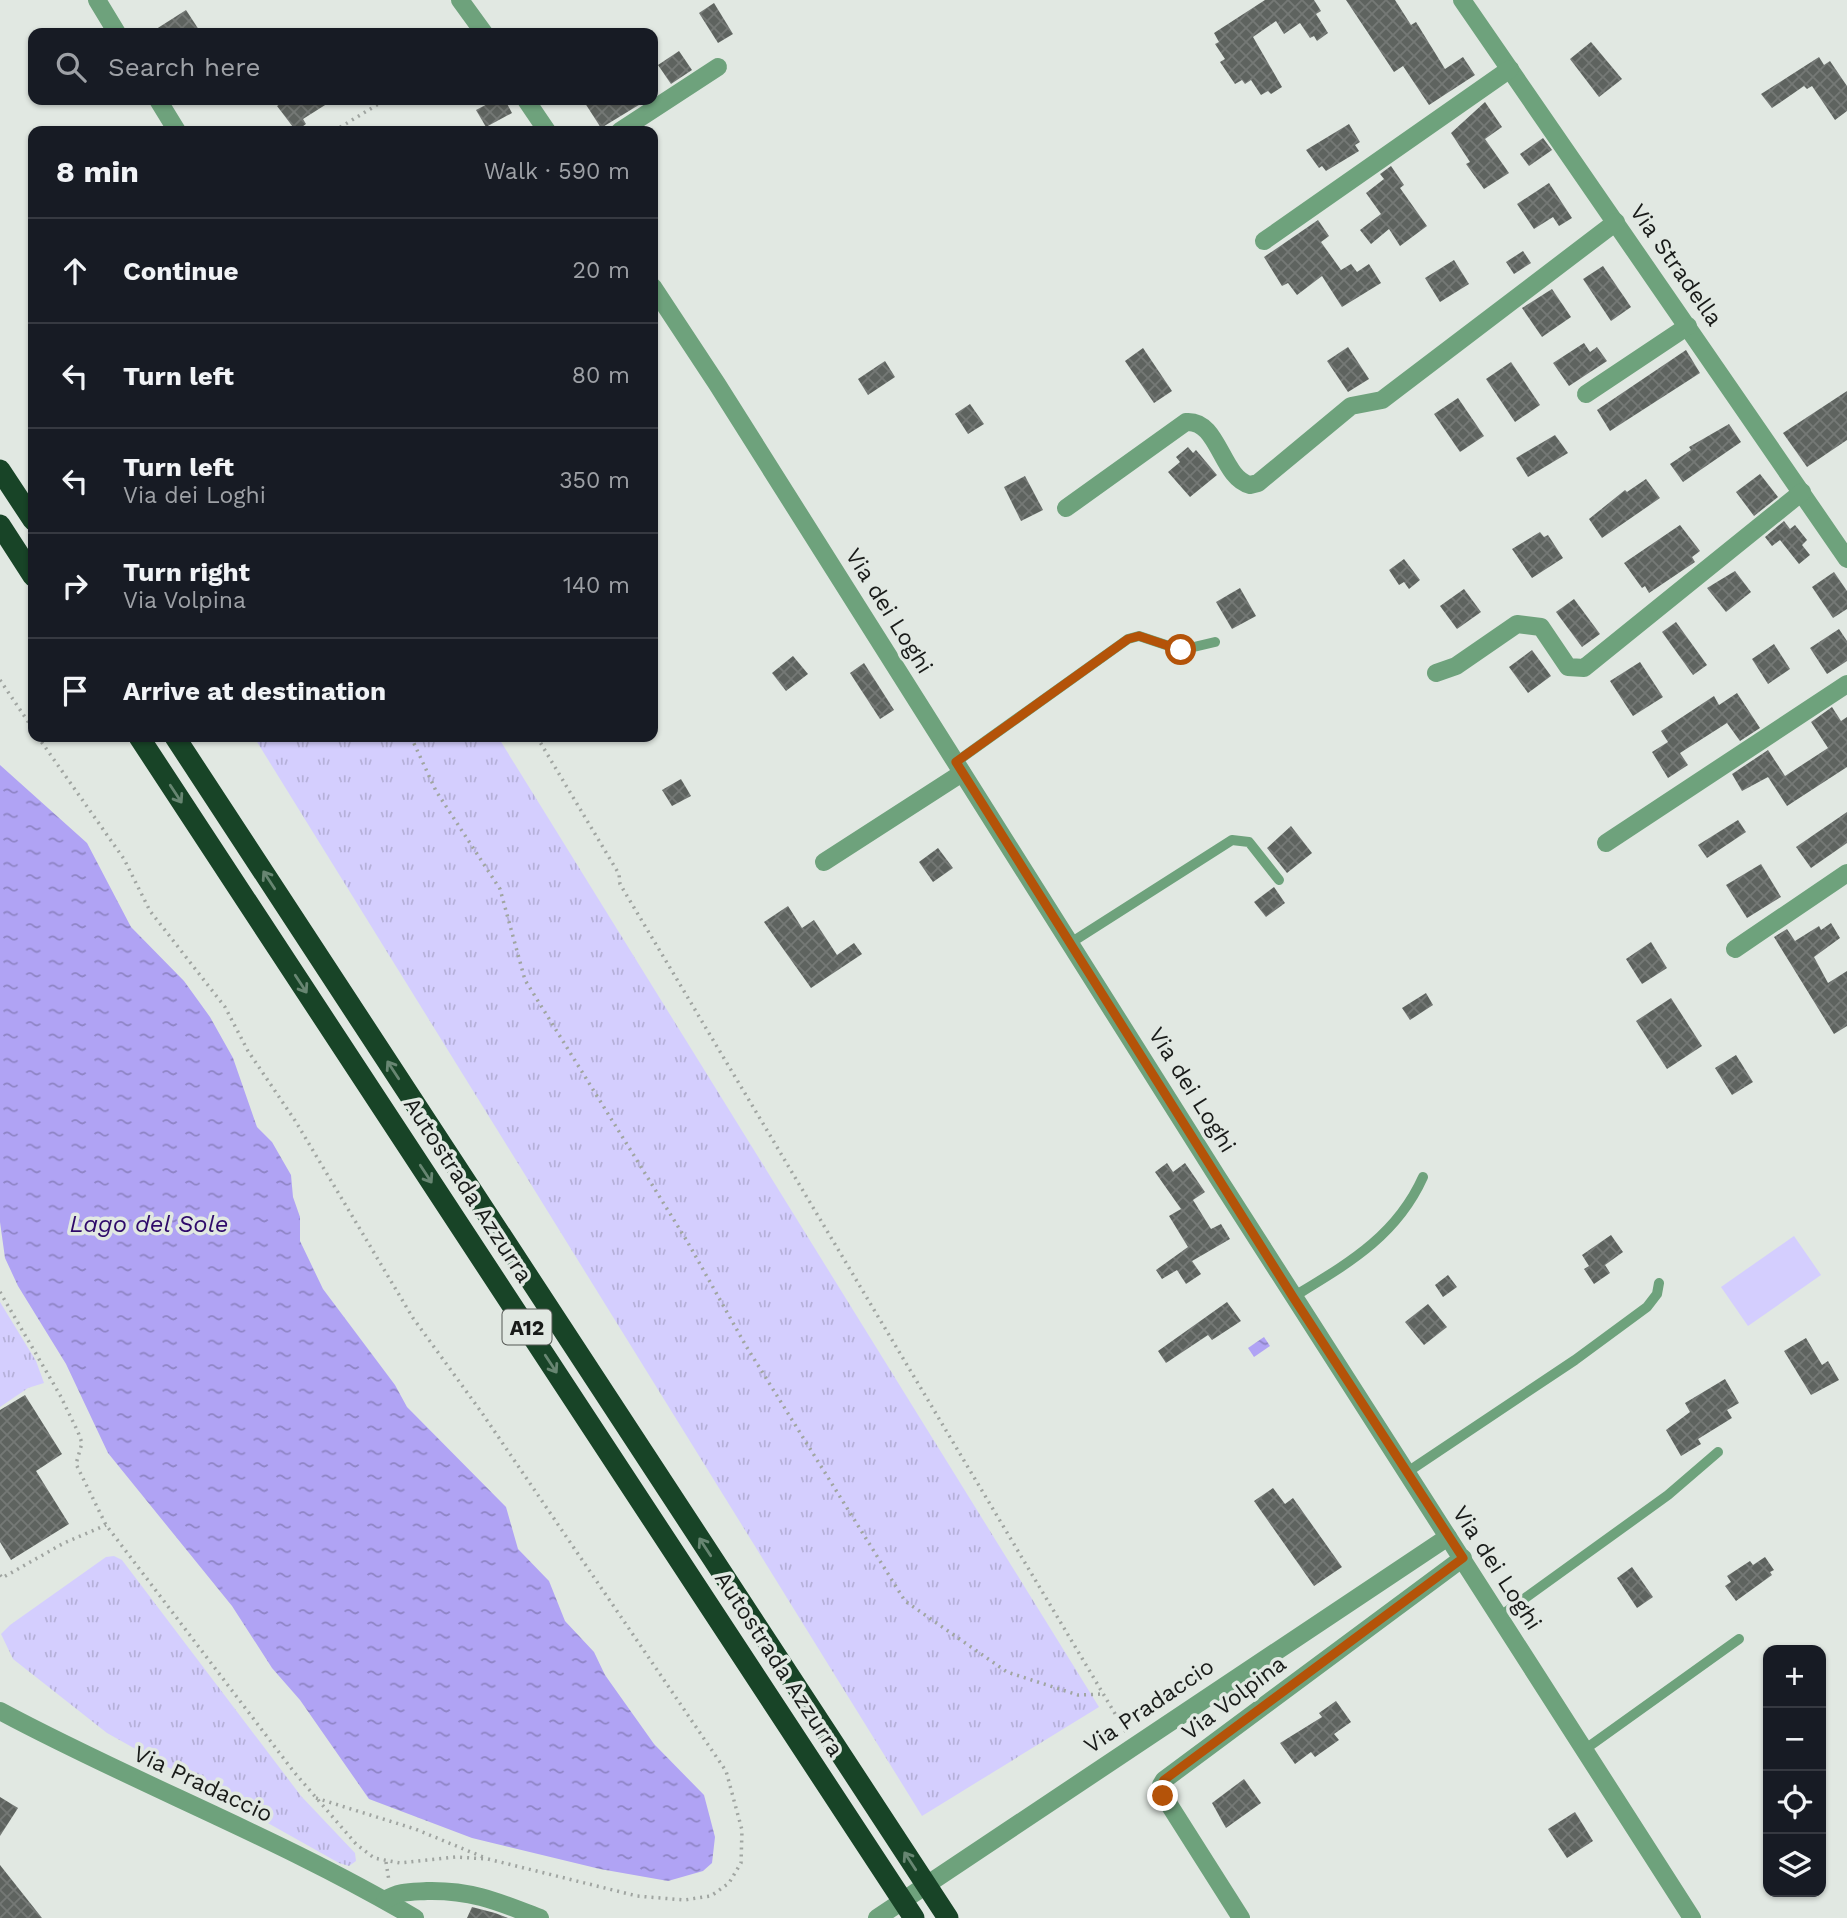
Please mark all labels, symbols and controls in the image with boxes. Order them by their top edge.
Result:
search box [28,28,658,105]
icon: search [52,48,90,86]
text: Search here [108,52,260,82]
text: 8 min [56,154,139,189]
text: Walk · 590 m [484,158,630,185]
street label: Via Stradella [1624,199,1728,331]
icon: ahead [56,252,94,290]
text: Continue [123,256,239,286]
text: 20 m [573,257,630,284]
icon: left [56,357,94,395]
text: Turn left [123,361,234,391]
text: 80 m [572,362,630,389]
text: Turn left [123,452,234,482]
icon: left [56,462,94,500]
text: 350 m [559,467,630,494]
text: Via dei Loghi [123,482,266,509]
street label: Via dei Loghi [840,543,938,679]
text: Turn right [123,557,250,587]
icon: right [56,567,94,605]
text: 140 m [563,572,630,599]
text: Via Volpina [123,587,246,614]
route start [1165,634,1196,665]
icon: arrive [56,672,94,710]
text: Arrive at destination [123,676,386,706]
one-way arrow [169,784,184,803]
one-way arrow [261,870,275,890]
one-way arrow [294,974,309,993]
street label: Via dei Loghi [1143,1022,1241,1158]
one-way arrow [386,1061,400,1080]
street label: Autostrada Azzurra [398,1092,538,1288]
one-way arrow [419,1164,433,1183]
water label: Lago del Sole [70,1210,228,1238]
road number: A12 [503,1310,552,1344]
one-way arrow [544,1354,558,1374]
street label: Via dei Loghi [1447,1501,1547,1635]
one-way arrow [698,1538,712,1558]
street label: Autostrada Azzurra [709,1566,849,1762]
map controls [1763,1645,1826,1897]
button: + [1763,1645,1826,1708]
street label: Via Volpina [1177,1650,1291,1746]
street label: Via Pradaccio [1079,1653,1219,1759]
button: − [1763,1708,1826,1771]
street label: Via Pradaccio [129,1740,277,1828]
button: locate [1763,1771,1826,1834]
route end [1147,1780,1178,1811]
button: layers [1763,1834,1826,1897]
one-way arrow [903,1852,918,1871]

